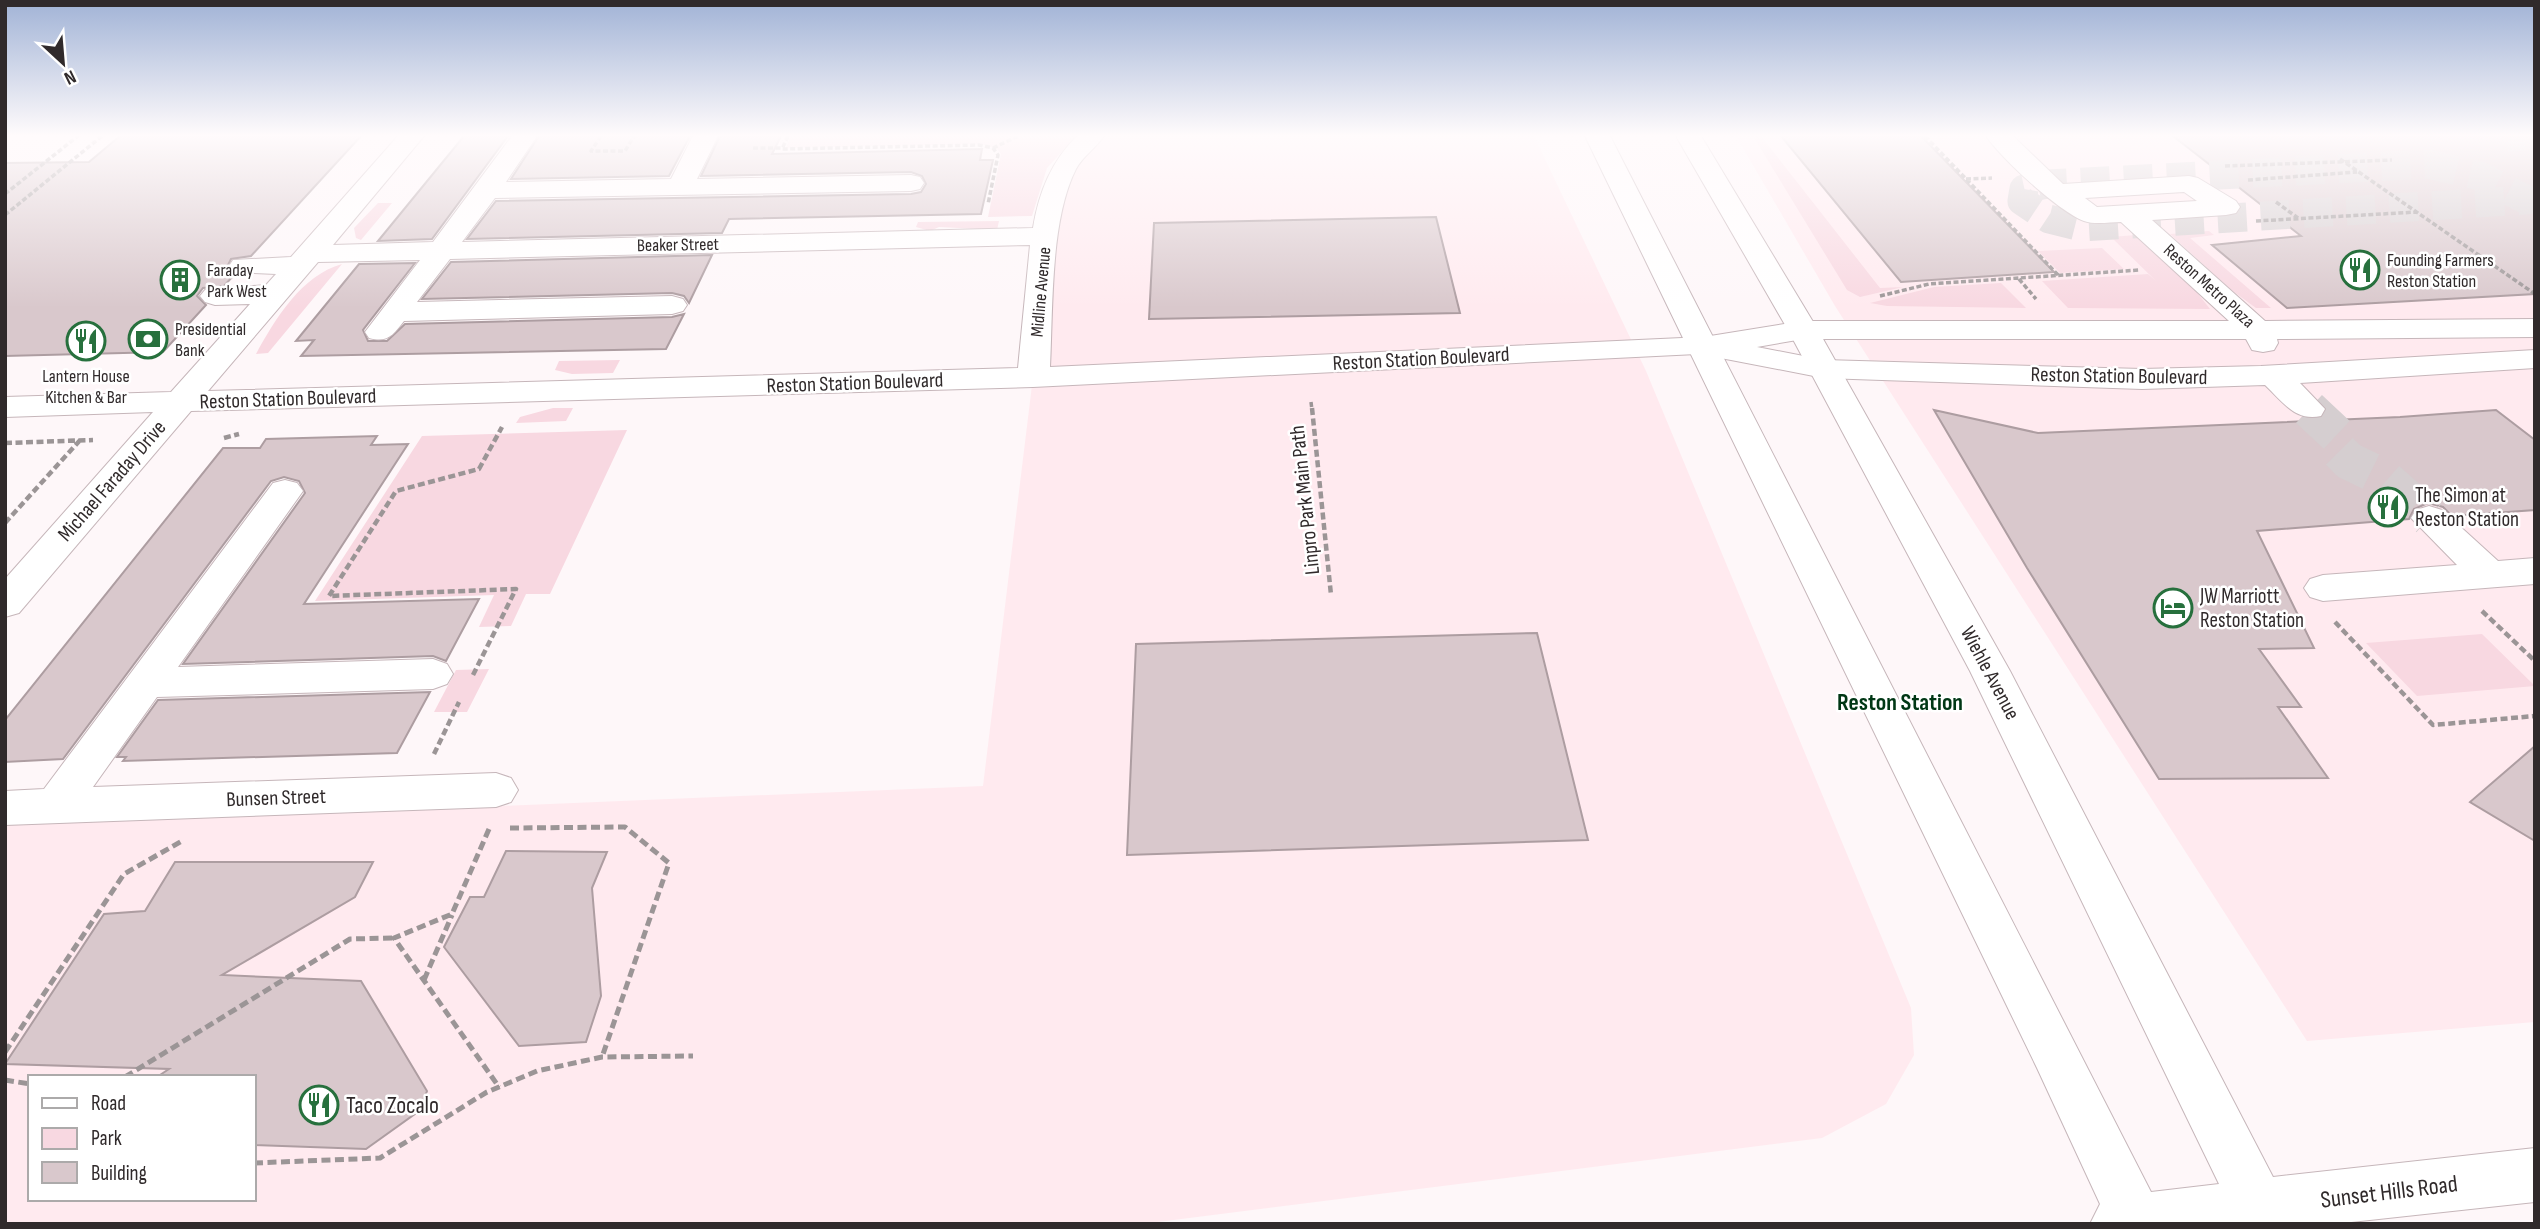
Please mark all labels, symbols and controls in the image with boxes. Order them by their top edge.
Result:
north arrow [28,28,98,98]
text: N [60,64,79,89]
street label: Beaker Street [637,234,720,256]
street label: Reston Metro Plaza [2159,240,2259,332]
street label: Midline Avenue [1027,246,1055,338]
restaurant icon: Founding Farmers Reston Station [2339,249,2381,291]
place label: Founding Farmers Reston Station [2387,250,2494,292]
building icon: Faraday Park West [159,259,201,301]
place label: Faraday Park West [207,260,267,302]
bank icon: Presidential Bank [127,318,169,360]
place label: Presidential Bank [175,319,246,361]
restaurant icon: Lantern House Kitchen & Bar [65,320,107,362]
street label: Reston Station Boulevard [1332,342,1510,376]
street label: Reston Station Boulevard [2030,362,2208,390]
place label: Lantern House Kitchen & Bar [42,366,130,408]
street label: Reston Station Boulevard [766,367,944,399]
street label: Reston Station Boulevard [199,383,377,415]
street label: Michael Faraday Drive [53,416,171,546]
street label: Linpro Park Main Path [1285,424,1325,576]
place label: The Simon at Reston Station [2415,483,2519,532]
restaurant icon: The Simon at Reston Station [2367,486,2409,528]
place label: JW Marriott Reston Station [2199,584,2304,633]
hotel icon: JW Marriott Reston Station [2152,587,2194,629]
street label: Wiehle Avenue [1955,622,2025,724]
district label: Reston Station [1837,688,1963,717]
street label: Bunsen Street [226,784,326,812]
legend [28,1075,256,1201]
restaurant icon: Taco Zocalo [298,1084,340,1126]
text: Road [91,1091,126,1116]
place label: Taco Zocalo [346,1091,439,1120]
text: Park [91,1126,122,1151]
text: Building [91,1161,147,1186]
street label: Sunset Hills Road [2319,1169,2459,1215]

